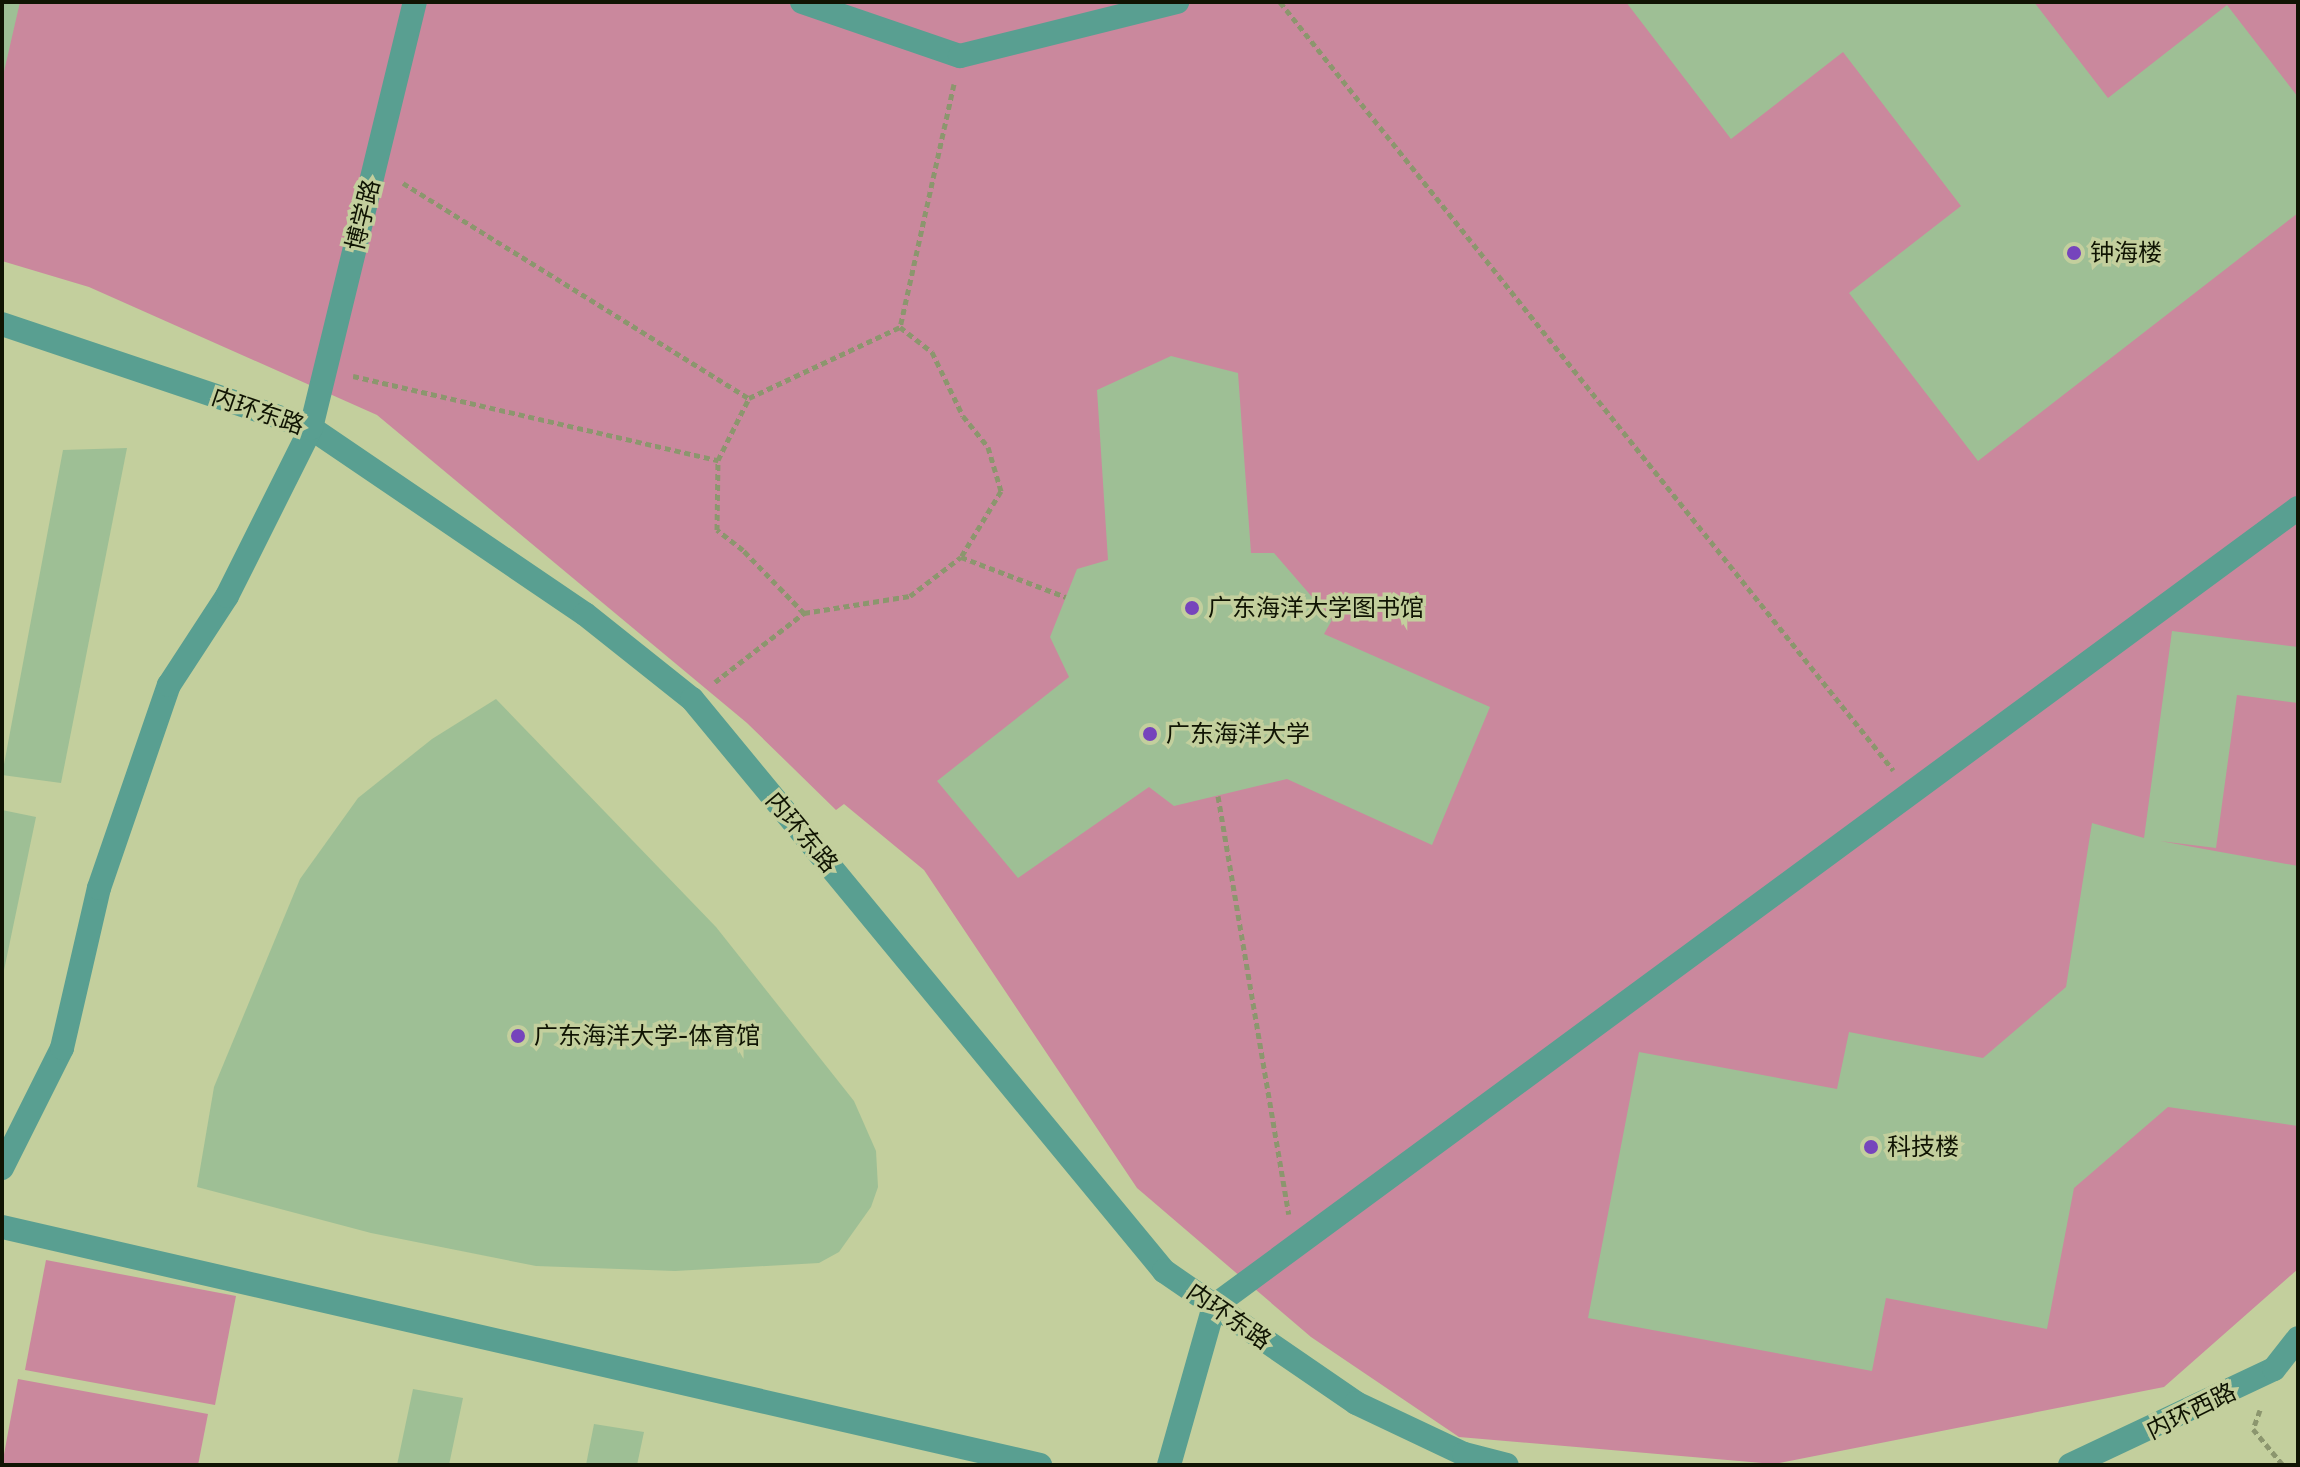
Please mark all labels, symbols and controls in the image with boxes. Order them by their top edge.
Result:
street label: 博学路 [340,177,386,253]
place label: 钟海楼 [2090,239,2162,267]
marker: 钟海楼 [2065,244,2083,262]
street label: 内环东路 [208,382,308,440]
place label: 广东海洋大学图书馆 [1208,594,1424,622]
marker: 广东海洋大学图书馆 [1183,599,1201,617]
place label: 广东海洋大学 [1166,720,1310,748]
marker: 广东海洋大学 [1141,725,1159,743]
street label: 内环东路 [760,786,844,878]
place label: 广东海洋大学-体育馆 [534,1022,760,1050]
marker: 广东海洋大学-体育馆 [509,1027,527,1045]
place label: 科技楼 [1887,1133,1959,1161]
marker: 科技楼 [1862,1138,1880,1156]
street label: 内环东路 [1181,1277,1277,1355]
street label: 内环西路 [2142,1377,2240,1445]

